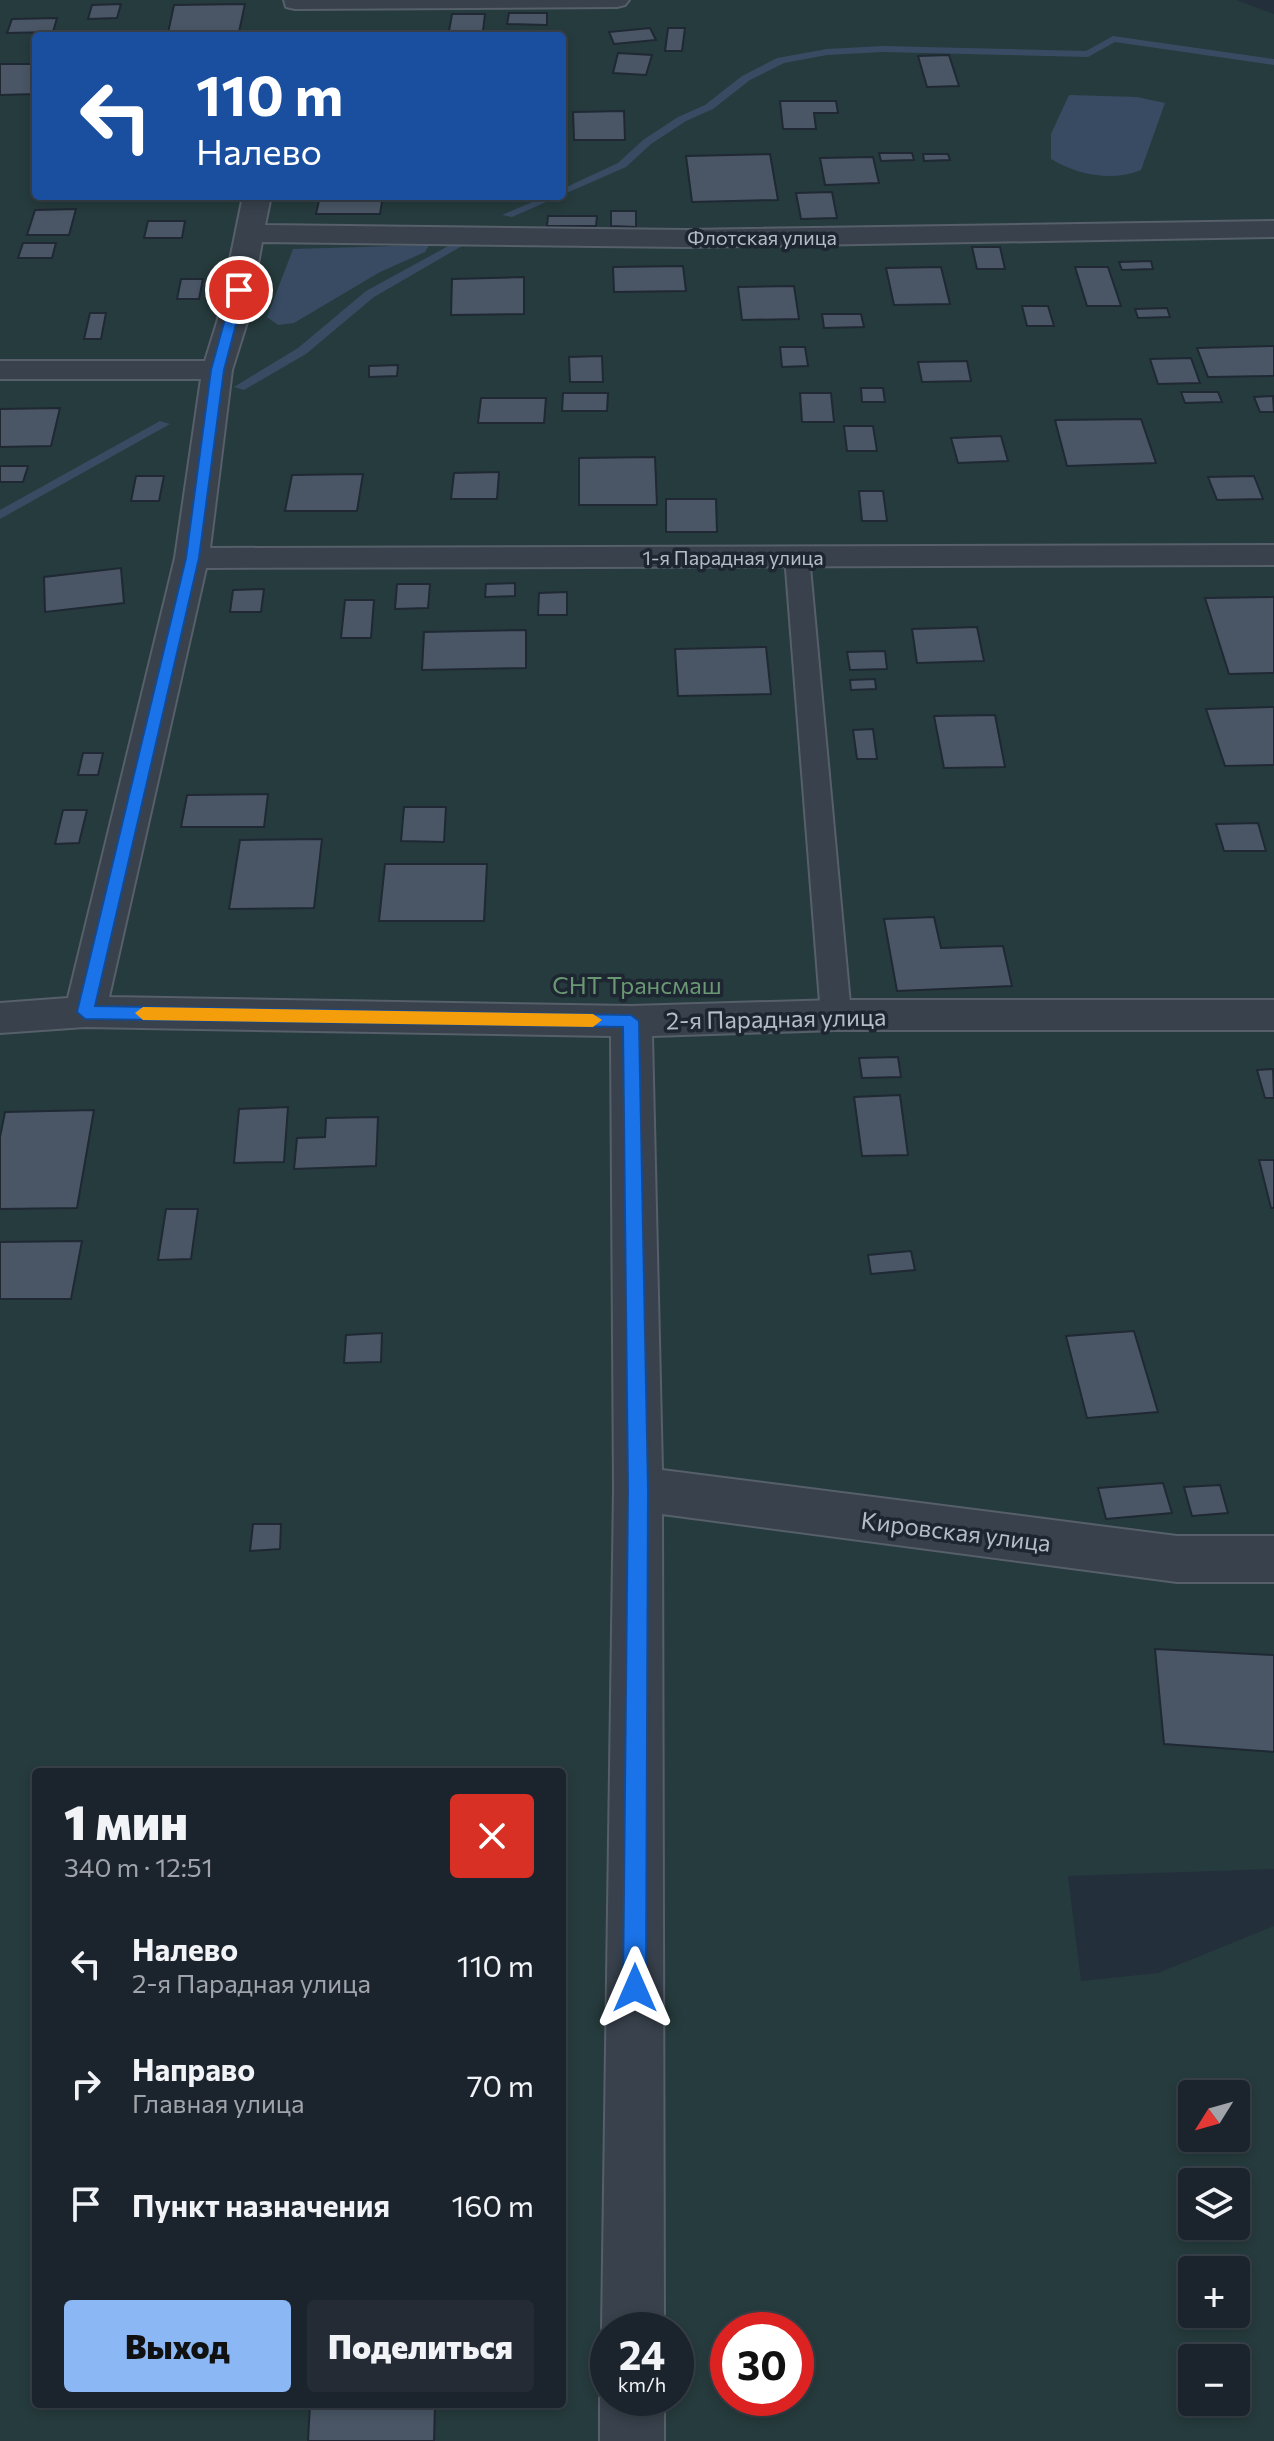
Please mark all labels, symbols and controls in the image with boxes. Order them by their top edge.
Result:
text: 110 m [196,59,343,128]
icon: left [64,64,168,168]
text: Налево [196,128,322,172]
street label: Флотская улица [687,225,837,249]
pin [205,256,273,324]
icon: arrive [217,268,261,312]
street label: 1-я Парадная улица [642,545,824,569]
park label: СНТ Трансмаш [552,970,722,999]
street label: 2-я Парадная улица [666,1002,886,1034]
street label: Кировская улица [859,1505,1053,1557]
text: 1 мин [64,1791,188,1850]
button: close [450,1794,534,1878]
text: 340 m · 12:51 [64,1851,213,1882]
text: Налево [132,1930,238,1967]
icon: left [64,1942,108,1986]
text: 110 m [457,1946,534,1983]
position arrow [593,1946,677,2030]
text: 2-я Парадная улица [132,1967,371,1998]
text: Направо [132,2050,255,2087]
icon: right [64,2062,108,2106]
text: 70 m [467,2066,534,2103]
north arrow [1178,2080,1250,2152]
map controls [1178,2080,1250,2416]
text: Главная улица [132,2087,304,2118]
button: layers [1178,2168,1250,2240]
icon: arrive [64,2182,108,2226]
text: Пункт назначения [132,2186,390,2223]
text: 160 m [451,2186,534,2223]
button: + [1178,2256,1250,2328]
button: Выход [64,2300,291,2392]
button: Поделиться [307,2300,534,2392]
speed limit sign: 30 [710,2312,814,2416]
text: 24 [619,2329,665,2378]
button: − [1178,2344,1250,2416]
text: km/h [618,2372,666,2396]

